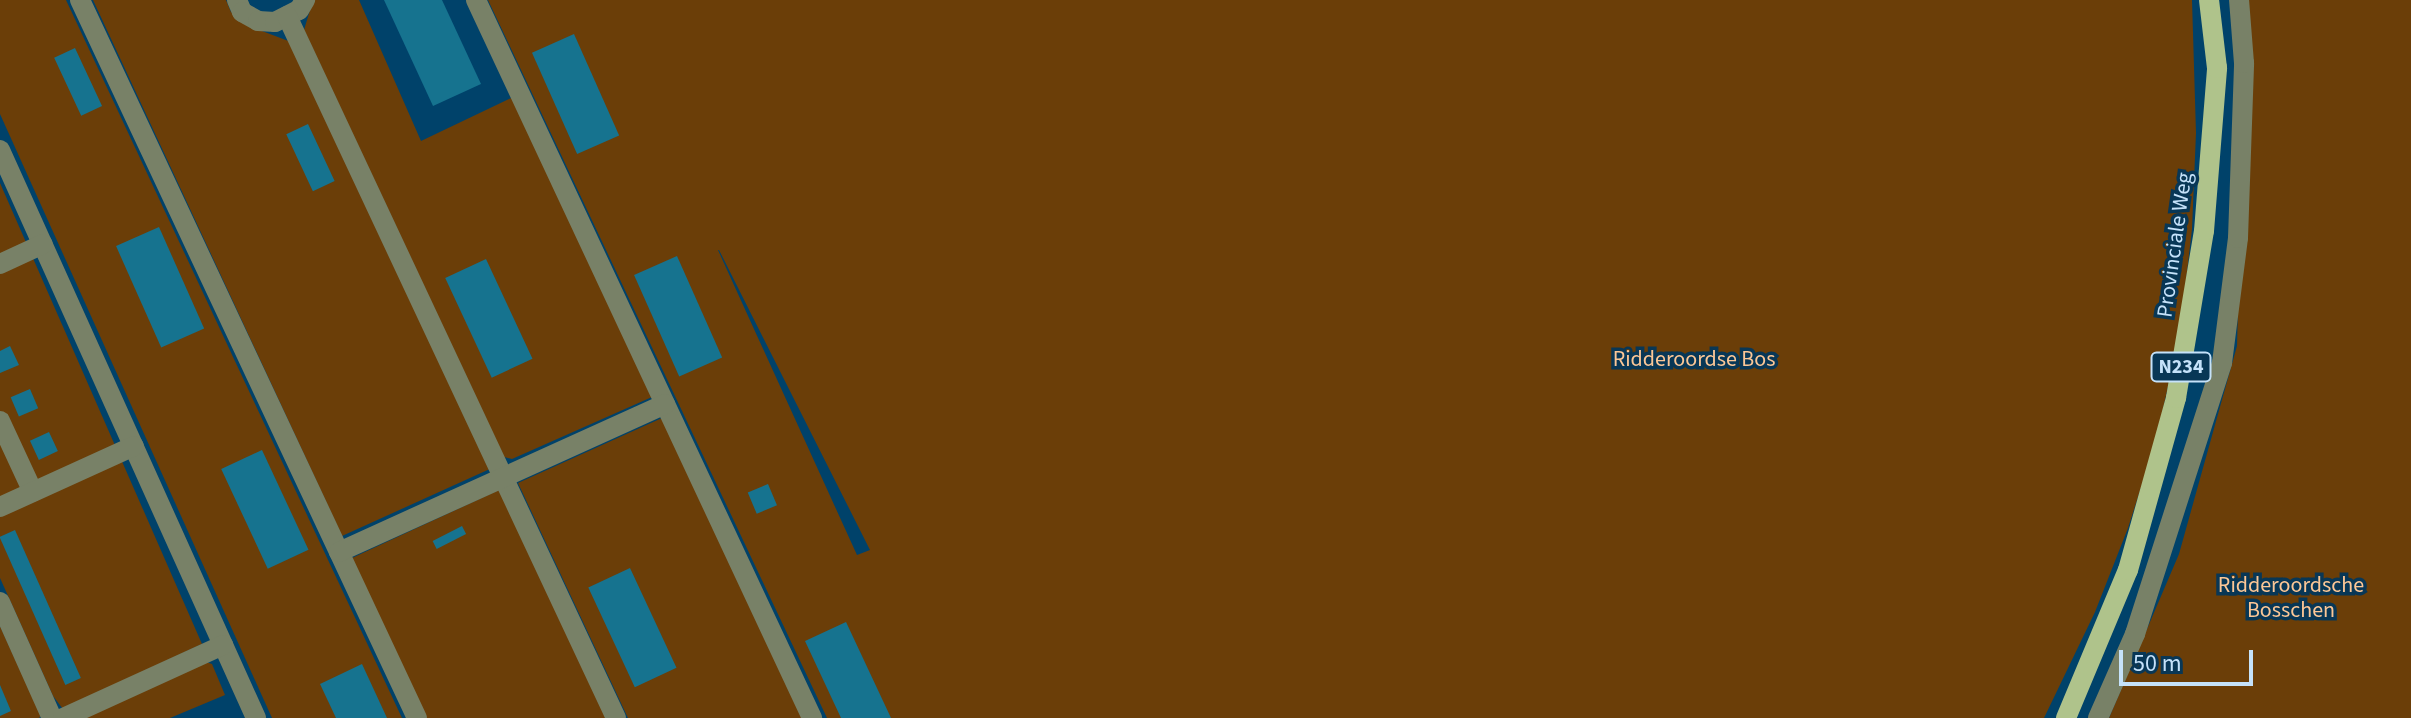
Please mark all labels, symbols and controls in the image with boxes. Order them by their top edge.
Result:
street label: Provinciale Weg [2152,171,2198,319]
park label: Ridderoordse Bos [1613,347,1775,373]
road number: N234 [2149,351,2213,383]
park label: Ridderoordsche Bosschen [2218,572,2364,624]
scale bar [2123,634,2257,684]
text: 50 m [2133,646,2182,681]

